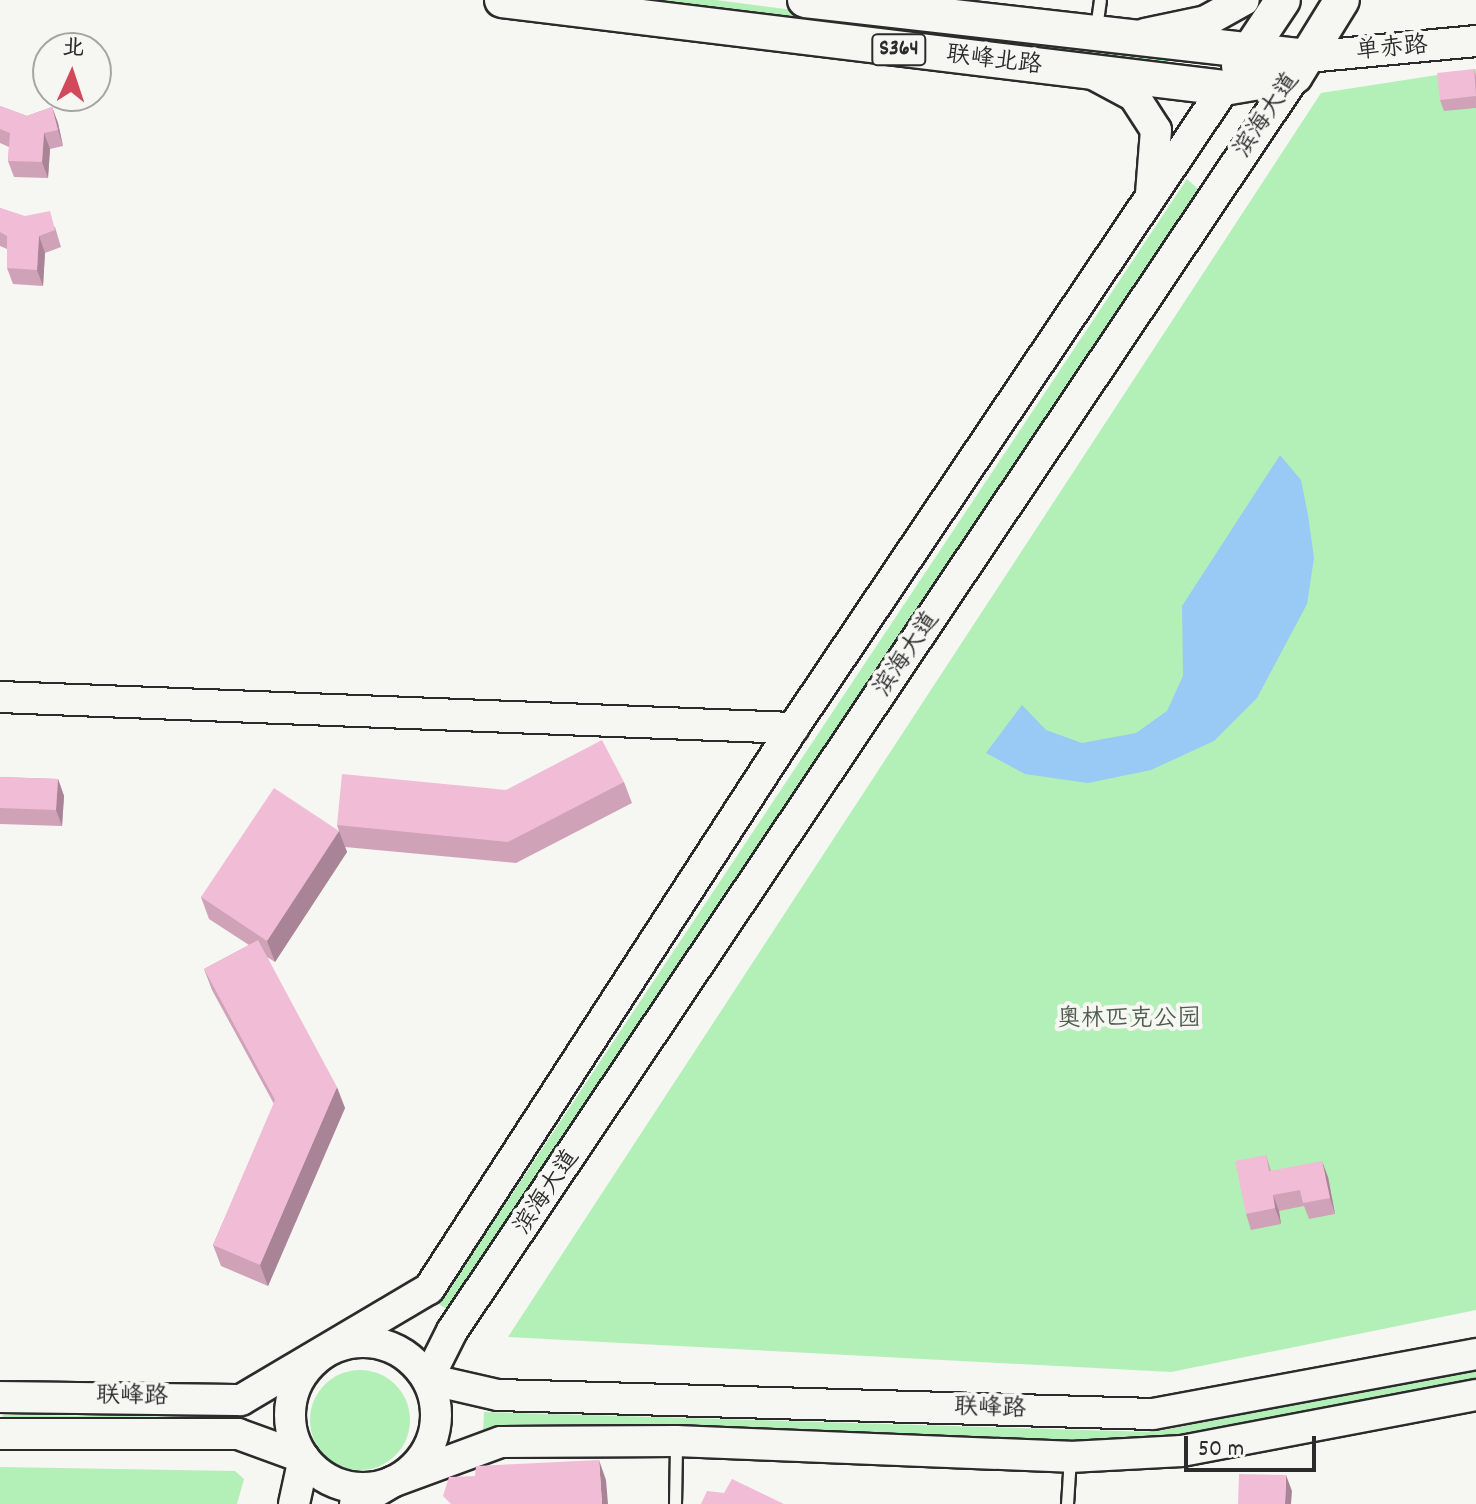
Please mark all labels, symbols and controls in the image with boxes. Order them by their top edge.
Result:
north arrow [32,32,112,112]
road number: S364 [871,32,927,68]
text: 北 [61,33,85,66]
street label: 单赤路 [1355,33,1429,67]
street label: 联峰北路 [945,42,1043,82]
street label: 滨海大道 [1229,68,1307,164]
street label: 滨海大道 [869,607,947,703]
park label: 奥林匹克公园 [1057,1007,1201,1035]
street label: 滨海大道 [509,1145,587,1241]
street label: 联峰路 [96,1383,168,1413]
street label: 联峰路 [954,1394,1026,1426]
scale bar [1188,1420,1320,1470]
text: 50 m [1198,1433,1244,1467]

